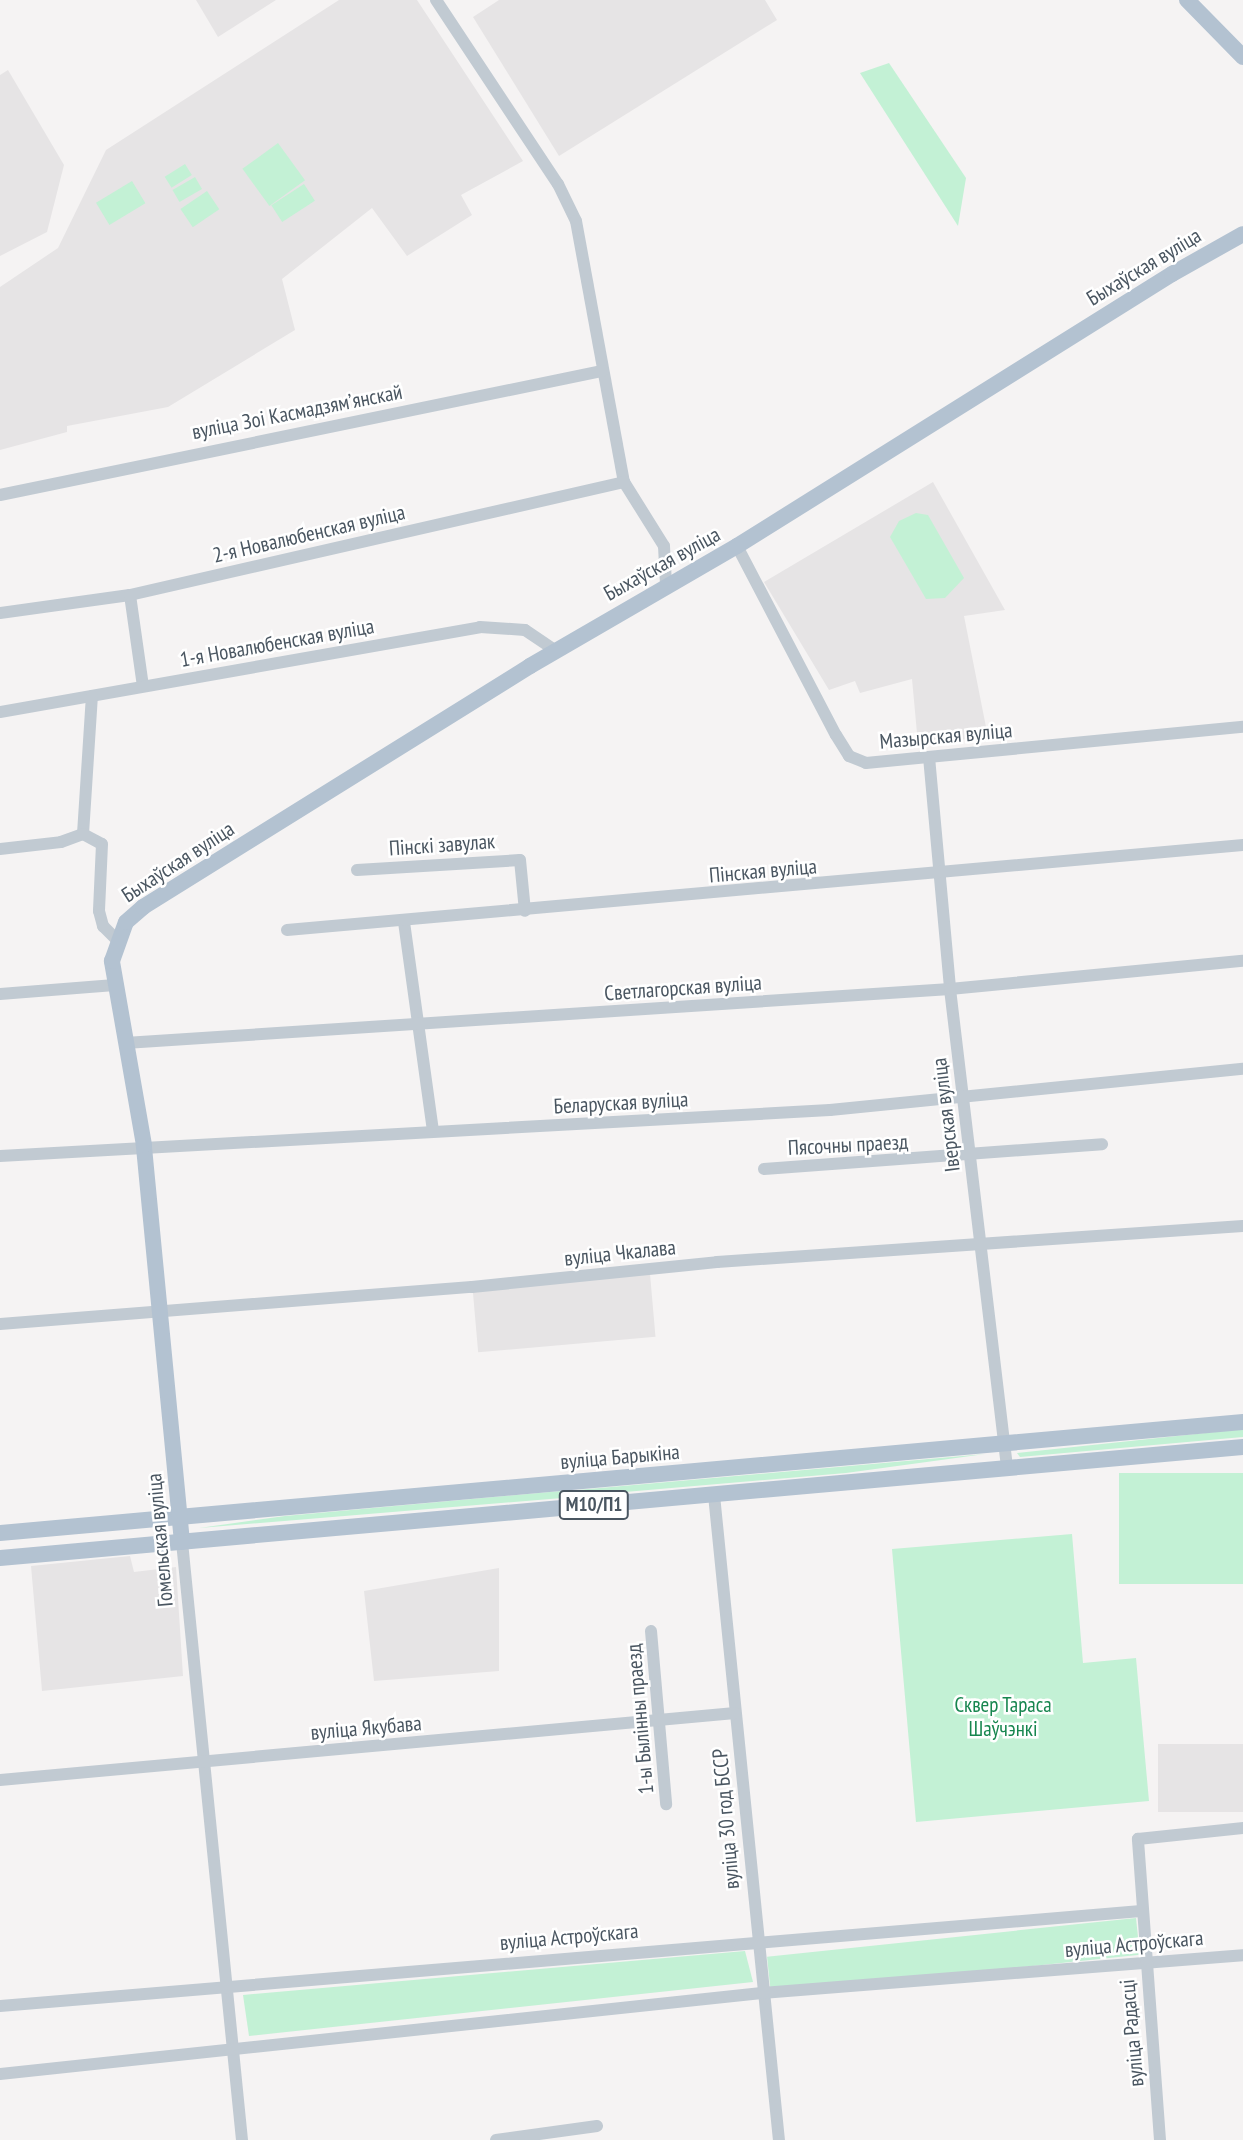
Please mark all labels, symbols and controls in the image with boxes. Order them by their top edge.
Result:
street label: Быхаўская вуліца [1082,223,1206,311]
street label: вуліца Зоі Касмадзямʼянскай [190,379,404,445]
street label: 2-я Новалюбенская вуліца [210,500,408,568]
street label: Быхаўская вуліца [600,522,724,606]
street label: 1-я Новалюбенская вуліца [178,614,376,672]
street label: Мазырская вуліца [879,718,1013,754]
street label: Быхаўская вуліца [117,816,239,908]
street label: Пінскі завулак [388,829,496,861]
street label: Пінская вуліца [708,854,818,888]
street label: Светлагорская вуліца [603,970,763,1006]
street label: Іверская вуліца [927,1057,965,1173]
street label: Беларуская вуліца [553,1087,689,1119]
street label: Пясочны праезд [787,1129,909,1161]
street label: вуліца Чкалава [563,1235,677,1271]
street label: вуліца Барыкіна [559,1439,681,1475]
street label: Гомельская вуліца [142,1472,178,1608]
road number: М10/П1 [557,1490,631,1520]
street label: 1-ы Былінны праезд [621,1643,659,1795]
park label: Сквер Тараса Шаўчэнкі [954,1692,1052,1742]
street label: вуліца Якубава [309,1711,423,1745]
street label: вуліца 30 год БССР [707,1748,745,1890]
street label: вуліца Астроўскага [498,1918,640,1956]
street label: вуліца Астроўскага [1063,1925,1205,1963]
street label: вуліца Радасці [1115,1978,1149,2088]

